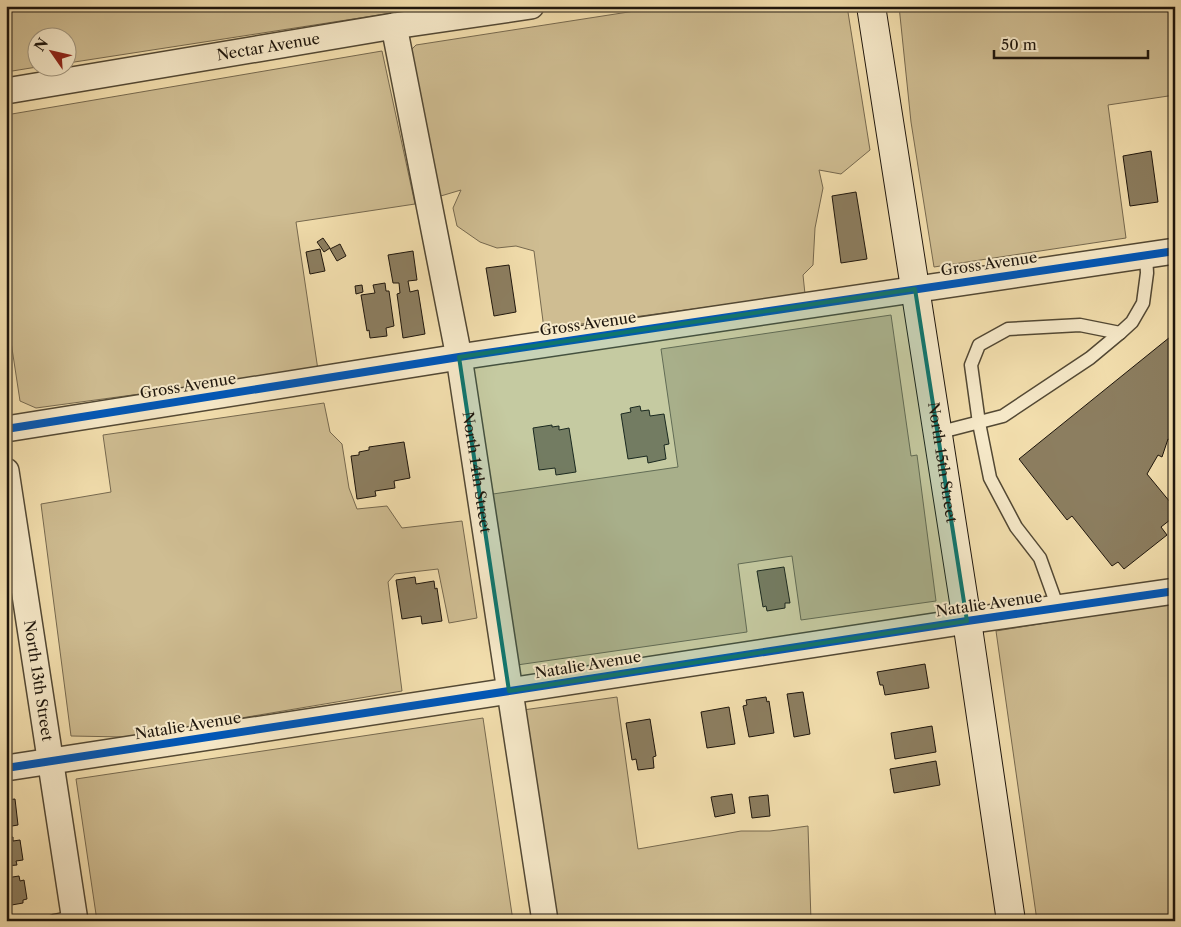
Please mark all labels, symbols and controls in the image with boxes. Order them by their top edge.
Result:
north arrow [28,28,78,78]
scale bar [994,28,1147,60]
street label: Nectar Avenue [215,29,321,65]
text: N [30,35,52,55]
text: 50 m [1001,35,1037,54]
street label: Gross Avenue [939,247,1038,280]
street label: Gross Avenue [538,307,637,340]
street label: Gross Avenue [138,369,237,402]
street label: North 15th Street [924,401,962,525]
street label: North 14th Street [458,410,496,535]
street label: Natalie Avenue [934,587,1043,620]
street label: North 13th Street [20,619,57,743]
street label: Natalie Avenue [533,647,642,682]
street label: Natalie Avenue [133,708,242,743]

